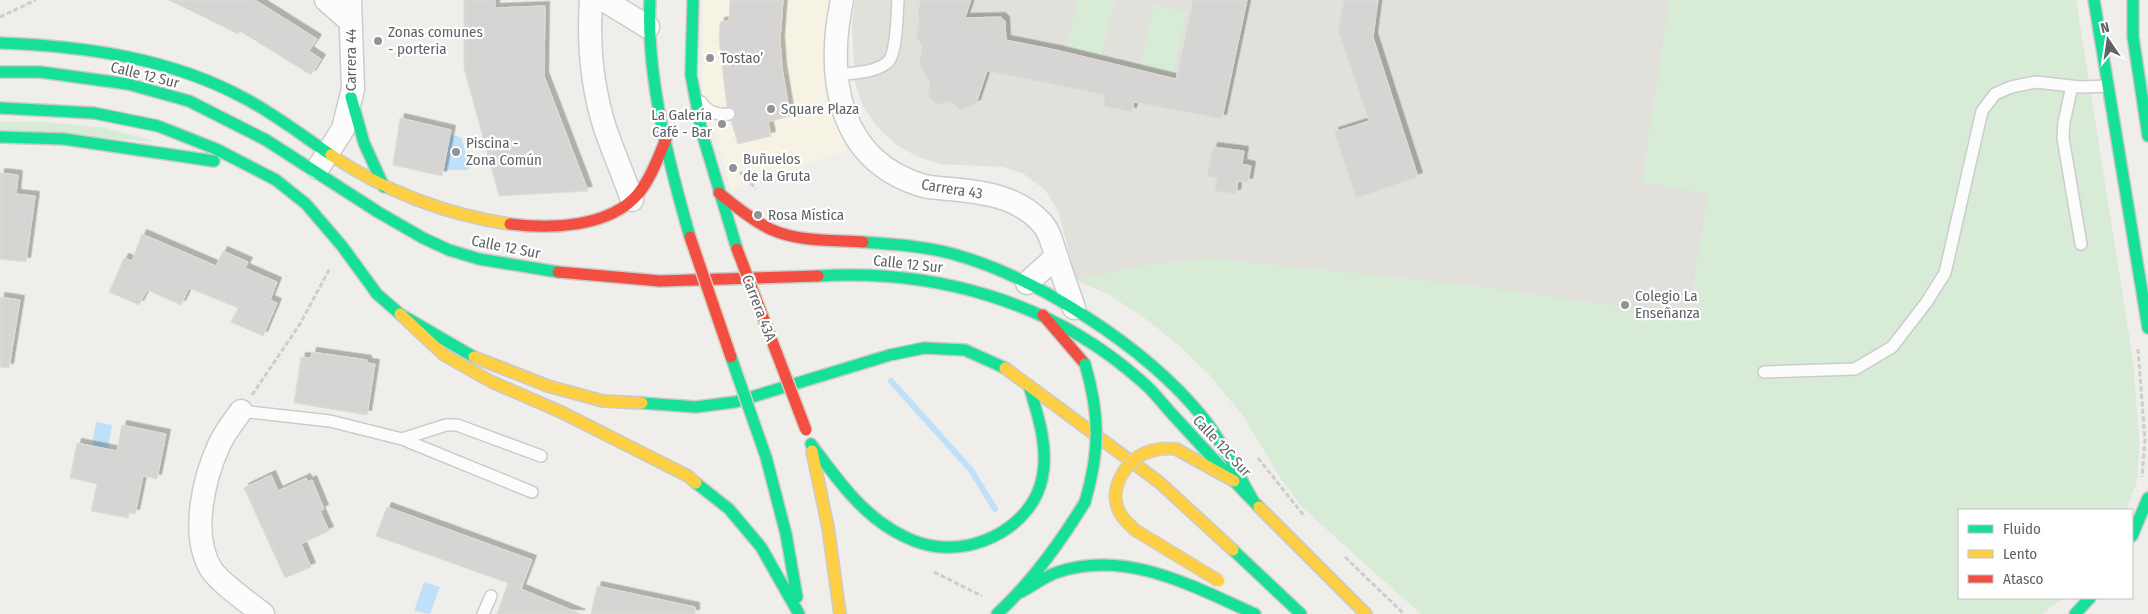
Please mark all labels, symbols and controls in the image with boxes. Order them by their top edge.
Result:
north arrow [2083,15,2133,65]
text: N [2099,19,2111,37]
place label: Zonas comunes - porteria [388,23,483,58]
street label: Carrera 44 [342,29,360,91]
marker: Zonas comunes - porteria [372,35,384,47]
place label: Tostao’ [720,49,764,67]
marker: Tostao’ [704,52,716,64]
street label: Calle 12 Sur [109,58,182,92]
place label: Square Plaza [781,100,859,118]
marker: Square Plaza [765,103,777,115]
place label: La Galería Café - Bar [651,106,713,141]
marker: La Galería Café - Bar [716,118,728,130]
place label: Piscina - Zona Común [466,134,542,169]
marker: Piscina - Zona Común [450,146,462,158]
place label: Buñuelos de la Gruta [743,150,811,185]
marker: Buñuelos de la Gruta [727,162,739,174]
street label: Carrera 43 [920,175,984,203]
place label: Rosa Mística [768,206,844,224]
marker: Rosa Mística [752,209,764,221]
street label: Calle 12 Sur [470,231,543,263]
street label: Calle 12 Sur [872,251,944,277]
street label: Carrera 43A [738,272,780,344]
place label: Colegio La Enseñanza [1635,287,1700,322]
marker: Colegio La Enseñanza [1619,299,1631,311]
street label: Calle 12C Sur [1189,412,1256,481]
legend [1958,509,2133,599]
text: Fluido [2003,520,2041,538]
text: Lento [2003,545,2037,563]
text: Atasco [2003,570,2043,588]

